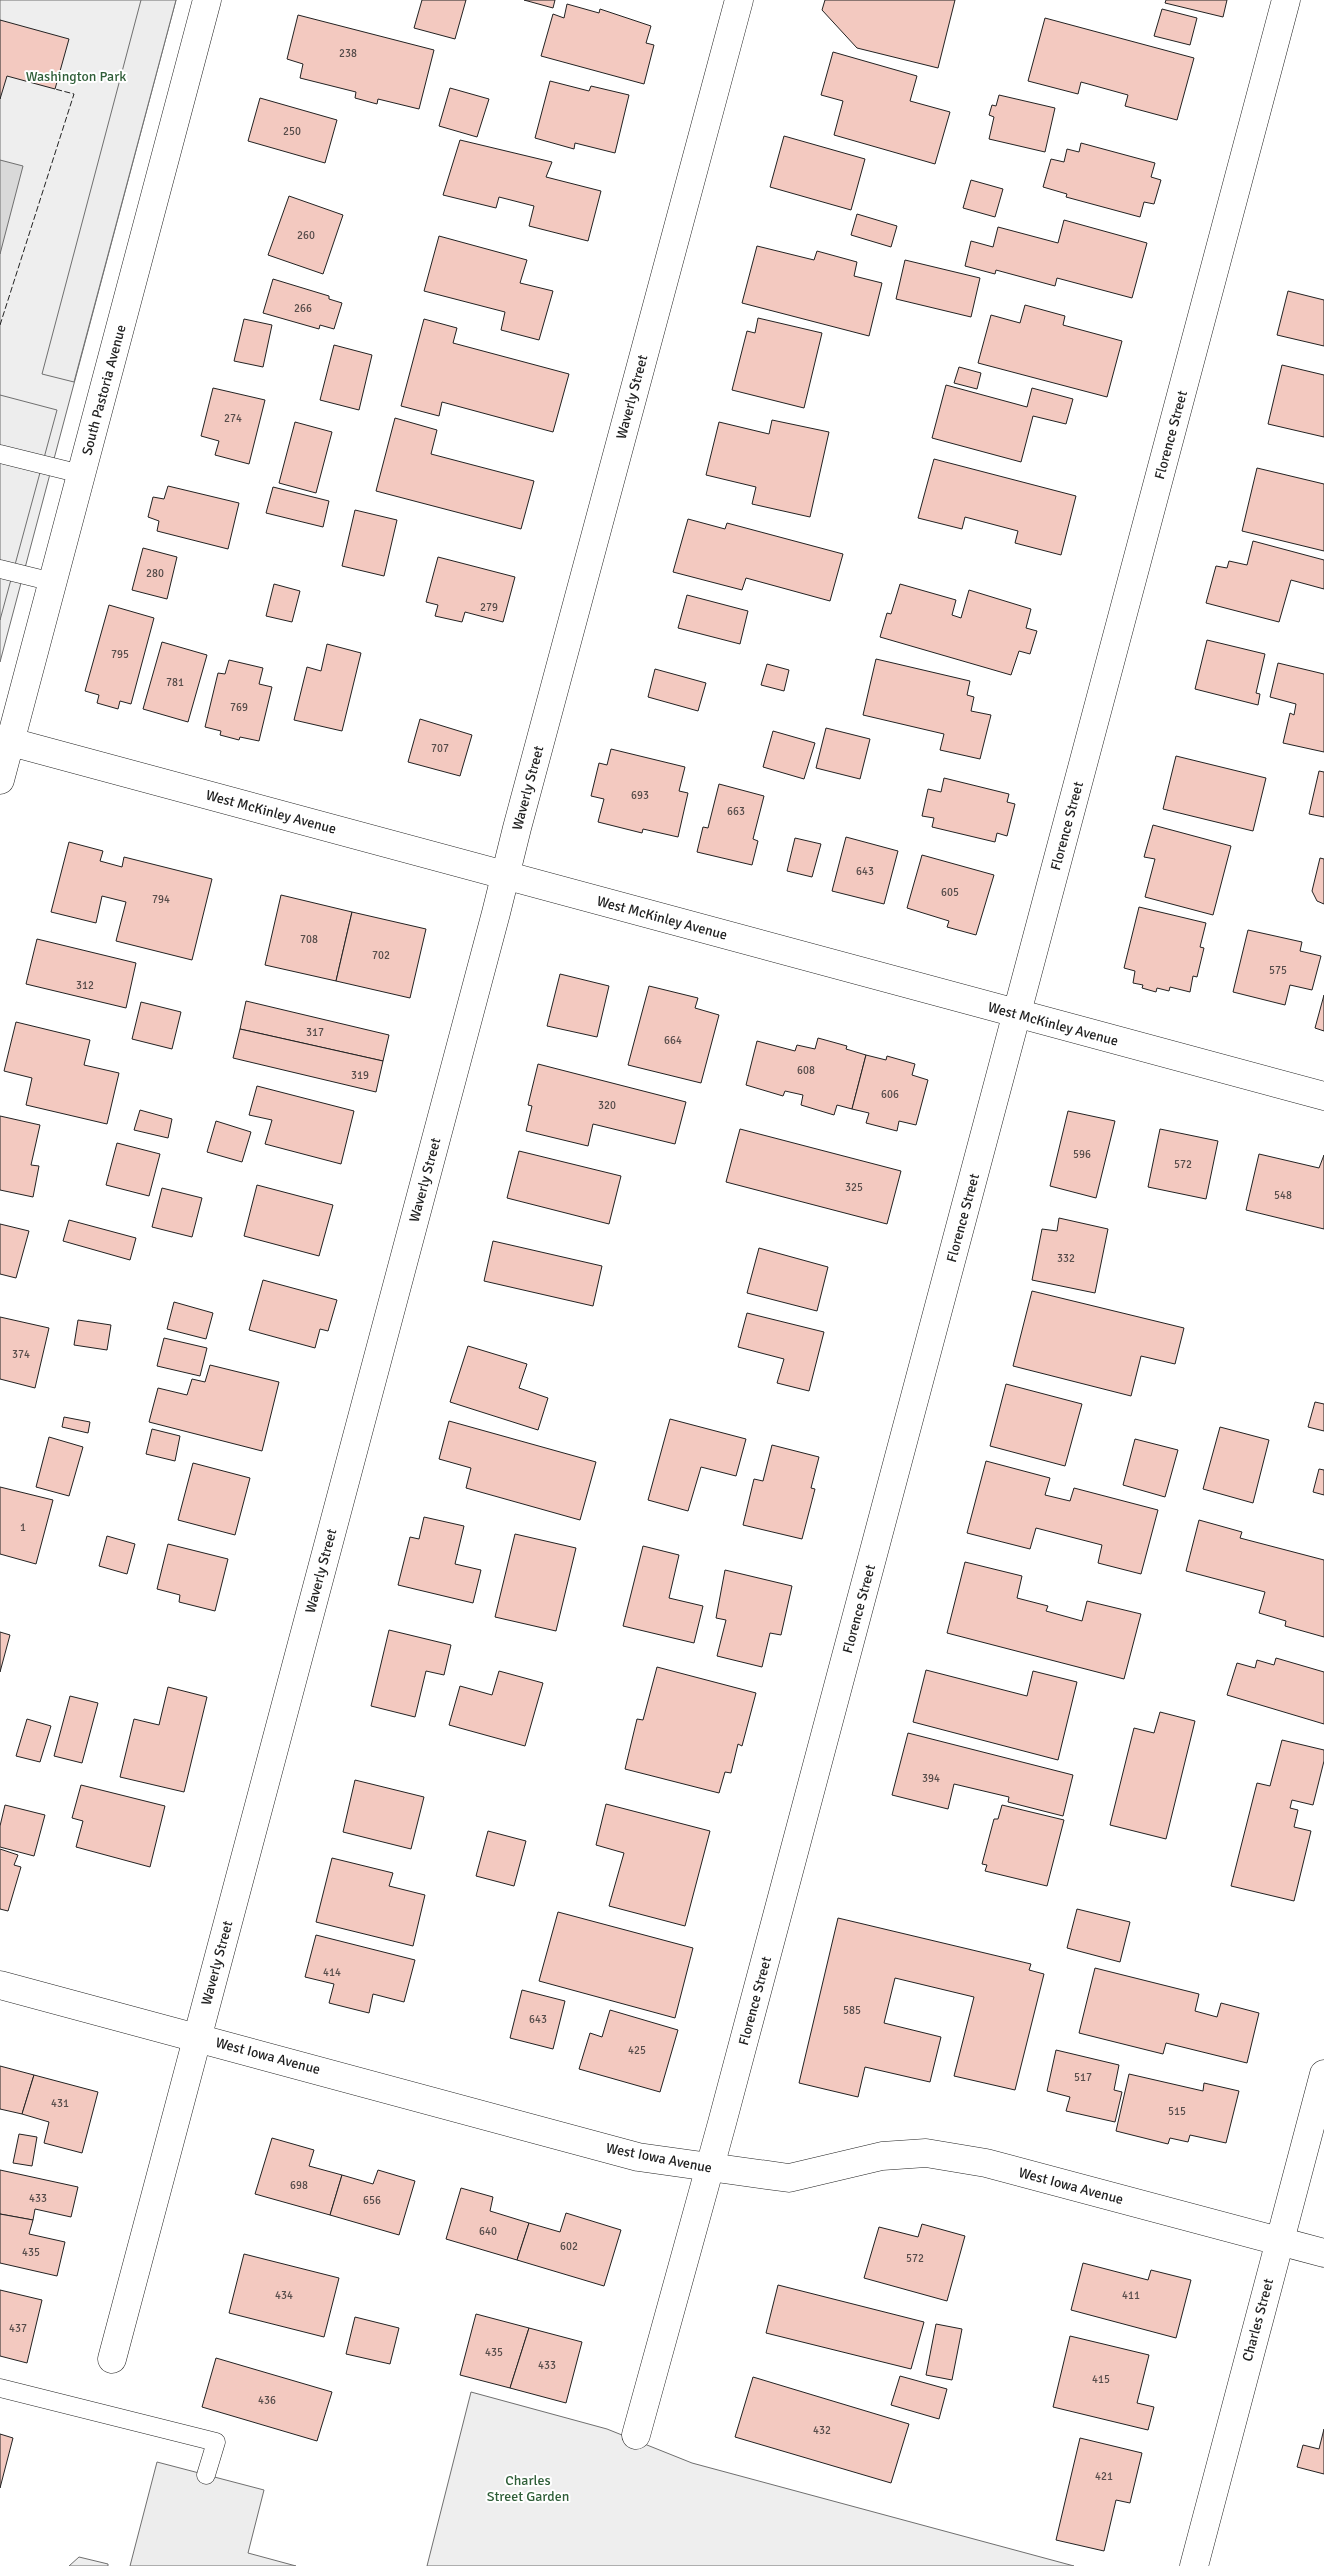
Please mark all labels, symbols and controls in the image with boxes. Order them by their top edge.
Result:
house number: 238 [339,47,357,60]
park label: Washington Park [26,68,126,85]
house number: 250 [283,125,301,138]
house number: 260 [297,229,315,242]
house number: 266 [294,302,312,315]
street label: South Pastoria Avenue [78,323,130,457]
street label: Waverly Street [613,353,651,441]
street label: Florence Street [1151,389,1191,481]
house number: 274 [224,412,242,425]
house number: 280 [146,567,164,580]
house number: 279 [480,601,498,614]
house number: 795 [111,648,129,661]
house number: 781 [166,676,184,689]
house number: 769 [230,701,248,714]
house number: 707 [431,742,449,755]
street label: Waverly Street [509,744,547,832]
street label: Florence Street [1047,780,1087,872]
street label: West McKinley Avenue [204,786,338,838]
house number: 693 [631,789,649,802]
house number: 663 [727,805,745,818]
house number: 643 [856,865,874,878]
house number: 605 [941,886,959,899]
street label: West McKinley Avenue [595,892,729,944]
house number: 794 [152,893,170,906]
house number: 708 [300,933,318,946]
house number: 702 [372,949,390,962]
house number: 575 [1269,964,1287,977]
house number: 312 [76,979,94,992]
street label: West McKinley Avenue [986,998,1120,1050]
house number: 317 [306,1026,324,1039]
house number: 664 [664,1034,682,1047]
house number: 608 [797,1064,815,1077]
house number: 319 [351,1069,369,1082]
house number: 606 [881,1088,899,1101]
house number: 320 [598,1099,616,1112]
street label: Waverly Street [406,1136,444,1224]
house number: 596 [1073,1148,1091,1161]
house number: 572 [1174,1158,1192,1171]
street label: Florence Street [943,1172,983,1264]
house number: 325 [845,1181,863,1194]
house number: 548 [1274,1189,1292,1202]
house number: 332 [1057,1252,1075,1265]
house number: 374 [12,1348,30,1361]
house number: 1 [20,1521,26,1534]
street label: Waverly Street [302,1527,340,1615]
street label: Florence Street [839,1563,879,1655]
house number: 394 [922,1772,940,1785]
street label: Waverly Street [198,1919,236,2007]
street label: Florence Street [735,1955,775,2047]
house number: 414 [323,1966,341,1979]
house number: 585 [843,2004,861,2017]
house number: 643 [529,2013,547,2026]
street label: West Iowa Avenue [214,2034,322,2078]
house number: 425 [628,2044,646,2057]
house number: 517 [1074,2071,1092,2084]
house number: 431 [51,2097,69,2110]
house number: 515 [1168,2105,1186,2118]
street label: West Iowa Avenue [605,2139,713,2177]
street label: West Iowa Avenue [1017,2164,1125,2208]
house number: 698 [290,2179,308,2192]
house number: 433 [29,2192,47,2205]
house number: 656 [363,2194,381,2207]
house number: 640 [479,2225,497,2238]
house number: 602 [560,2240,578,2253]
house number: 435 [22,2246,40,2259]
house number: 572 [906,2252,924,2265]
street label: Charles Street [1239,2277,1277,2363]
house number: 434 [275,2289,293,2302]
house number: 411 [1122,2289,1140,2302]
house number: 437 [9,2322,27,2335]
house number: 435 [485,2346,503,2359]
house number: 433 [538,2359,556,2372]
house number: 415 [1092,2373,1110,2386]
house number: 436 [258,2394,276,2407]
house number: 432 [813,2424,831,2437]
house number: 421 [1095,2470,1113,2483]
park label: Charles Street Garden [487,2472,569,2505]

